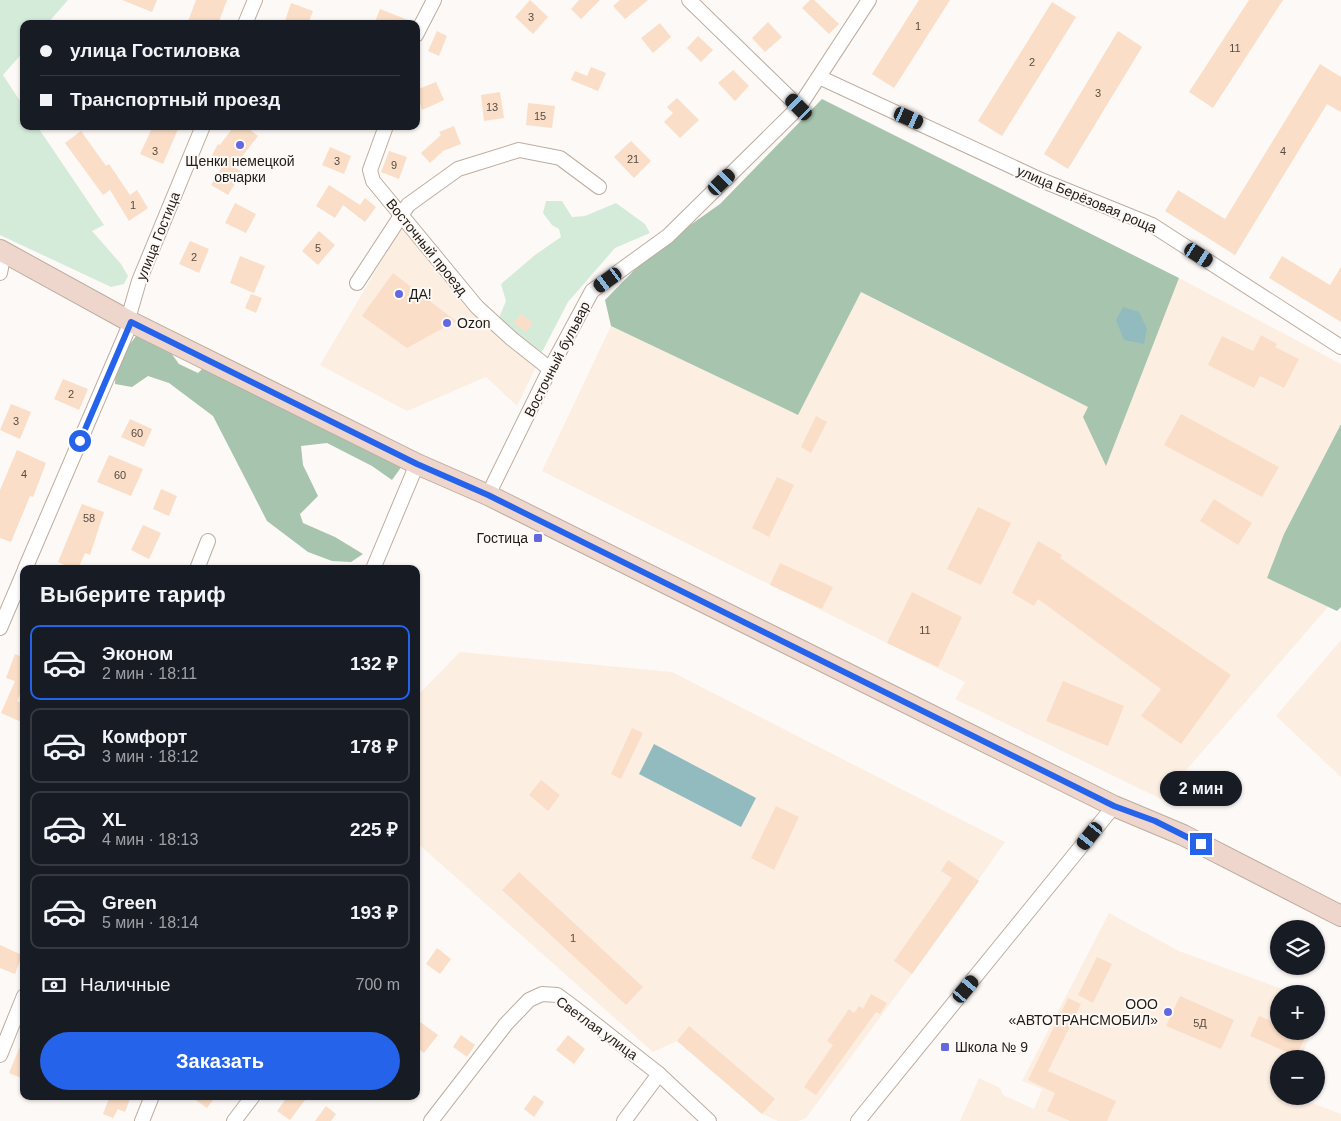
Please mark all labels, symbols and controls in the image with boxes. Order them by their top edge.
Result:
house number: 3 [528,11,534,23]
house number: 1 [915,20,921,32]
text: улица Гостиловка [70,40,240,61]
house number: 11 [1229,42,1241,54]
house number: 2 [1029,56,1035,68]
house number: 3 [1095,87,1101,99]
text: Транспортный проезд [70,89,280,110]
car [783,91,814,123]
house number: 13 [486,101,498,113]
car [892,105,925,131]
house number: 15 [534,110,546,122]
marker: Щенки немецкой овчарки [234,139,246,151]
house number: 3 [152,145,158,157]
house number: 4 [1280,145,1286,157]
place label: Щенки немецкой овчарки [185,153,295,185]
house number: 21 [627,153,639,165]
house number: 3 [334,155,340,167]
house number: 9 [391,159,397,171]
street label: улица Берёзовая роща [1015,162,1160,236]
car [705,166,738,198]
street label: улица Гостица [133,189,183,283]
street label: Восточный проезд [383,196,471,298]
house number: 1 [130,199,136,211]
car [1182,241,1215,269]
house number: 5 [315,242,321,254]
house number: 2 [191,251,197,263]
car [591,265,624,295]
place label: ДА! [409,286,432,302]
marker: ДА! [393,288,405,300]
street label: Восточный бульвар [521,298,593,419]
place label: Ozon [457,315,490,331]
marker: Ozon [441,317,453,329]
house number: 2 [68,388,74,400]
house number: 3 [13,415,19,427]
house number: 60 [131,427,143,439]
route start [69,430,91,452]
house number: 4 [21,468,27,480]
house number: 60 [114,469,126,481]
house number: 58 [83,512,95,524]
place label: Гостица [477,530,528,546]
marker: Гостица [532,532,544,544]
text: Выберите тариф [40,582,226,607]
house number: 11 [919,624,931,636]
icon: car [42,640,87,685]
text: Эконом [102,643,173,664]
text: 132 ₽ [350,653,398,674]
text: 2 мин · 18:11 [102,665,197,682]
icon: car [42,723,87,768]
text: Комфорт [102,726,187,747]
text: 178 ₽ [350,736,398,757]
text: 3 мин · 18:12 [102,748,198,765]
callout: 2 мин [1160,772,1242,806]
text: 2 мин [1179,780,1223,797]
icon: car [42,806,87,851]
text: XL [102,809,126,830]
text: 225 ₽ [350,819,398,840]
car [1074,820,1105,852]
text: 4 мин · 18:13 [102,831,198,848]
route end [1190,833,1212,855]
icon: car [42,889,87,934]
text: Green [102,892,157,913]
text: 193 ₽ [350,902,398,923]
text: 5 мин · 18:14 [102,914,198,931]
map controls [1270,920,1325,1105]
button: layers [1270,920,1325,975]
house number: 1 [570,932,576,944]
icon: cash [40,971,68,999]
car [950,973,981,1005]
text: Наличные [80,974,171,995]
text: 700 m [356,976,400,993]
button: + [1270,985,1325,1040]
street label: Светлая улица [553,993,641,1063]
place label: ООО «АВТОТРАНСМОБИЛ» [1009,996,1158,1028]
marker: ООО «АВТОТРАНСМОБИЛ» [1162,1006,1174,1018]
house number: 5Д [1193,1017,1207,1029]
button: Заказать [40,1032,400,1090]
place label: Школа № 9 [955,1039,1028,1055]
marker: Школа № 9 [939,1041,951,1053]
button: − [1270,1050,1325,1105]

